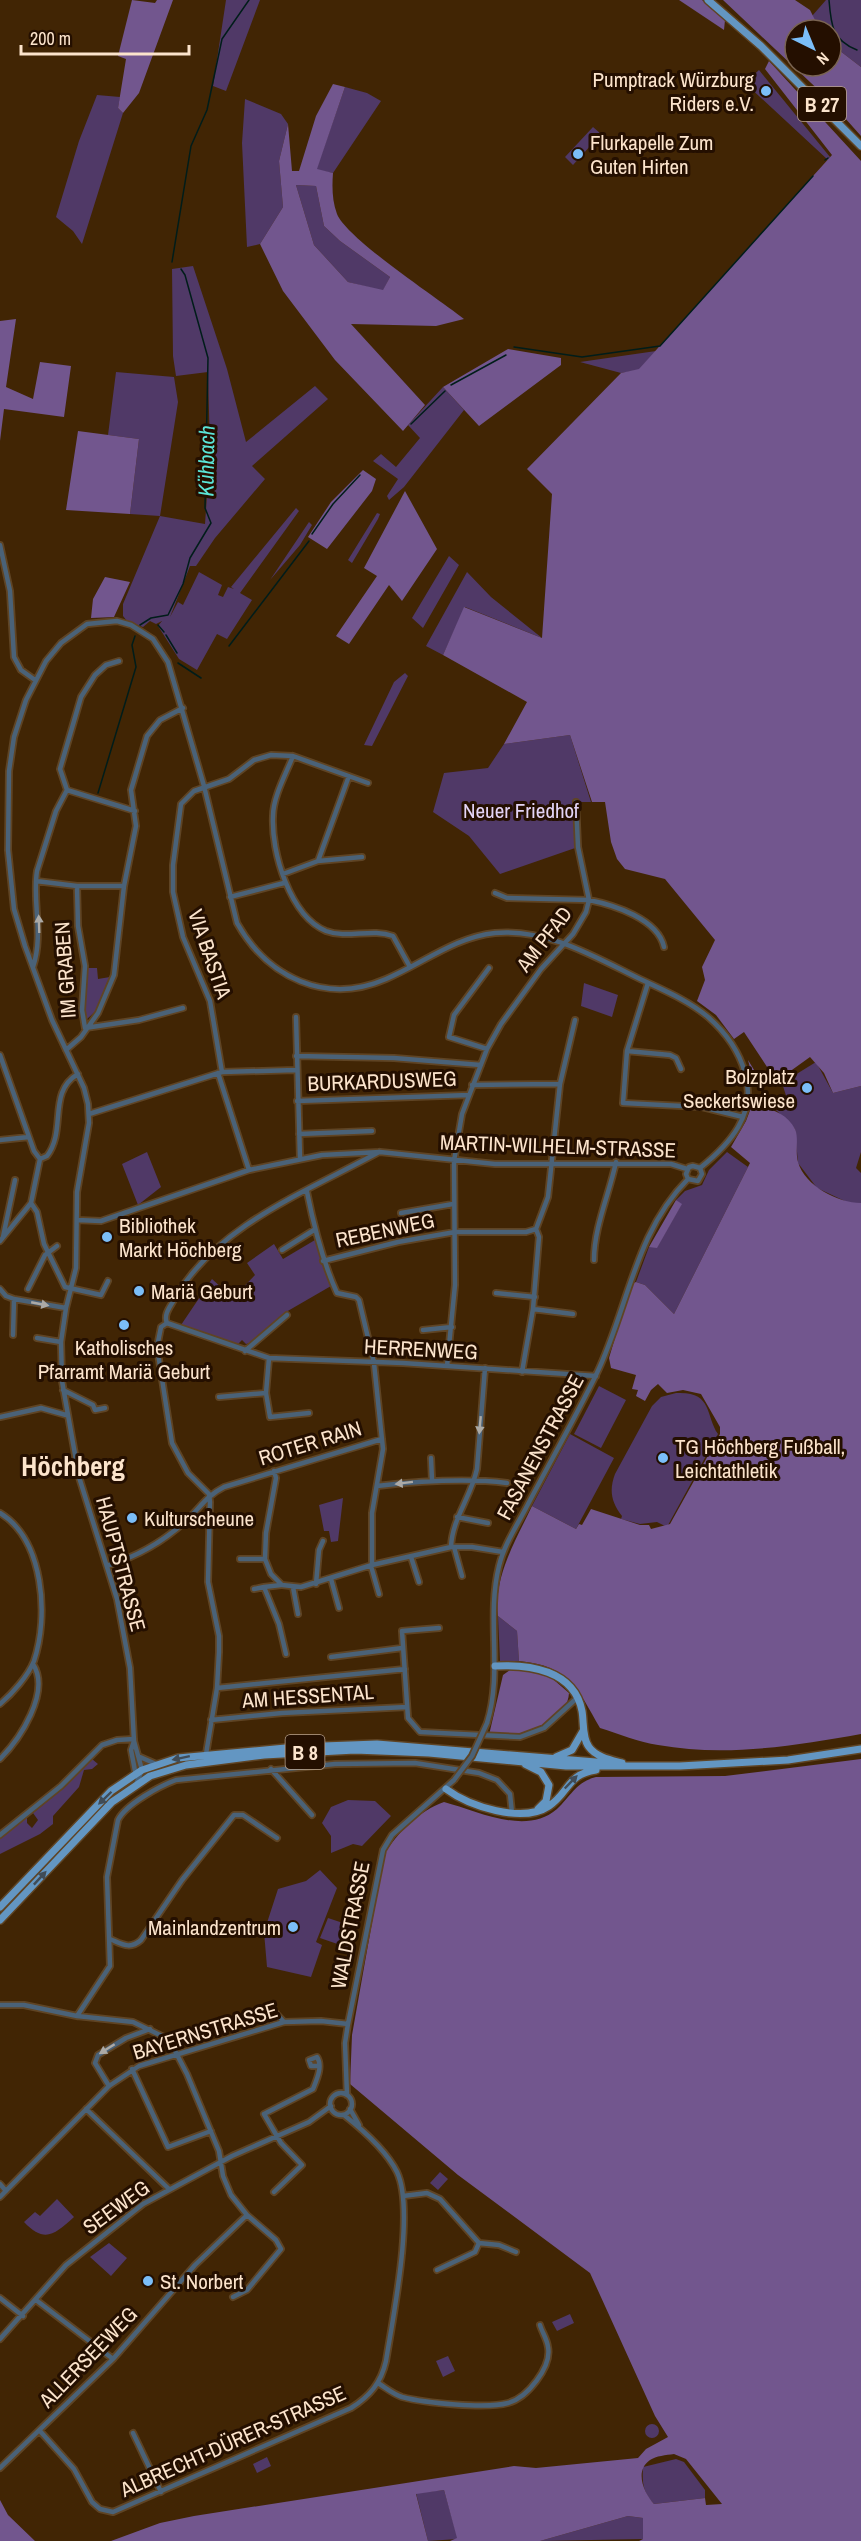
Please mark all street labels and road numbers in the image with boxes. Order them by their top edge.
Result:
road number: B 27 [798,87,846,121]
street label: AM PFAD [509,900,579,979]
street label: VIA BASTIA [181,905,239,1003]
street label: IM GRABEN [47,921,83,1019]
street label: BURKARDUSWEG [307,1064,457,1098]
street label: MARTIN-WILHELM-STRASSE [440,1127,676,1165]
street label: REBENWEG [333,1205,437,1255]
street label: HERRENWEG [363,1332,479,1366]
street label: FASANENSTRASSE [489,1369,591,1525]
street label: ROTER RAIN [255,1414,365,1472]
street label: HAUPTSTRASSE [89,1493,153,1635]
street label: AM HESSENTAL [240,1677,375,1715]
road number: B 8 [286,1735,324,1769]
street label: WALDSTRASSE [323,1859,377,1991]
street label: BAYERNSTRASSE [129,1995,281,2067]
street label: SEEWEG [77,2173,155,2241]
street label: ALLERSEEWEG [32,2300,144,2415]
street label: ALBRECHT-DÜRER-STRASSE [115,2378,350,2504]

